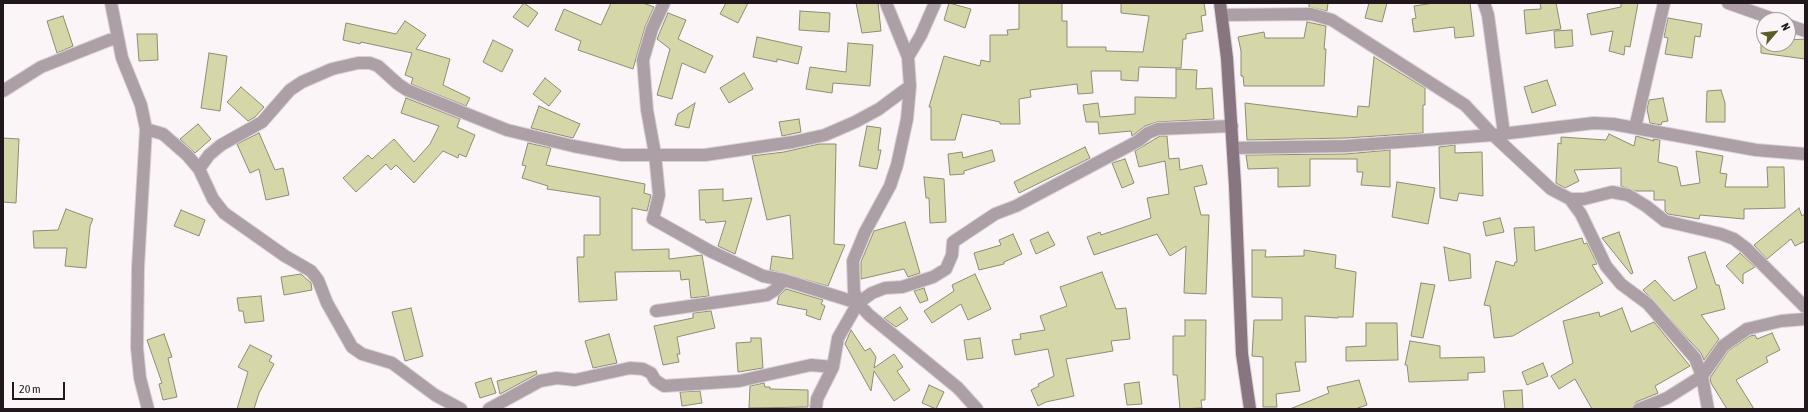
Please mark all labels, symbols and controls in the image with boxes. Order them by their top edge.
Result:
north arrow [1756,12,1796,52]
text: N [1779,21,1793,33]
scale bar [14,374,67,400]
text: 20 m [19,382,41,396]

